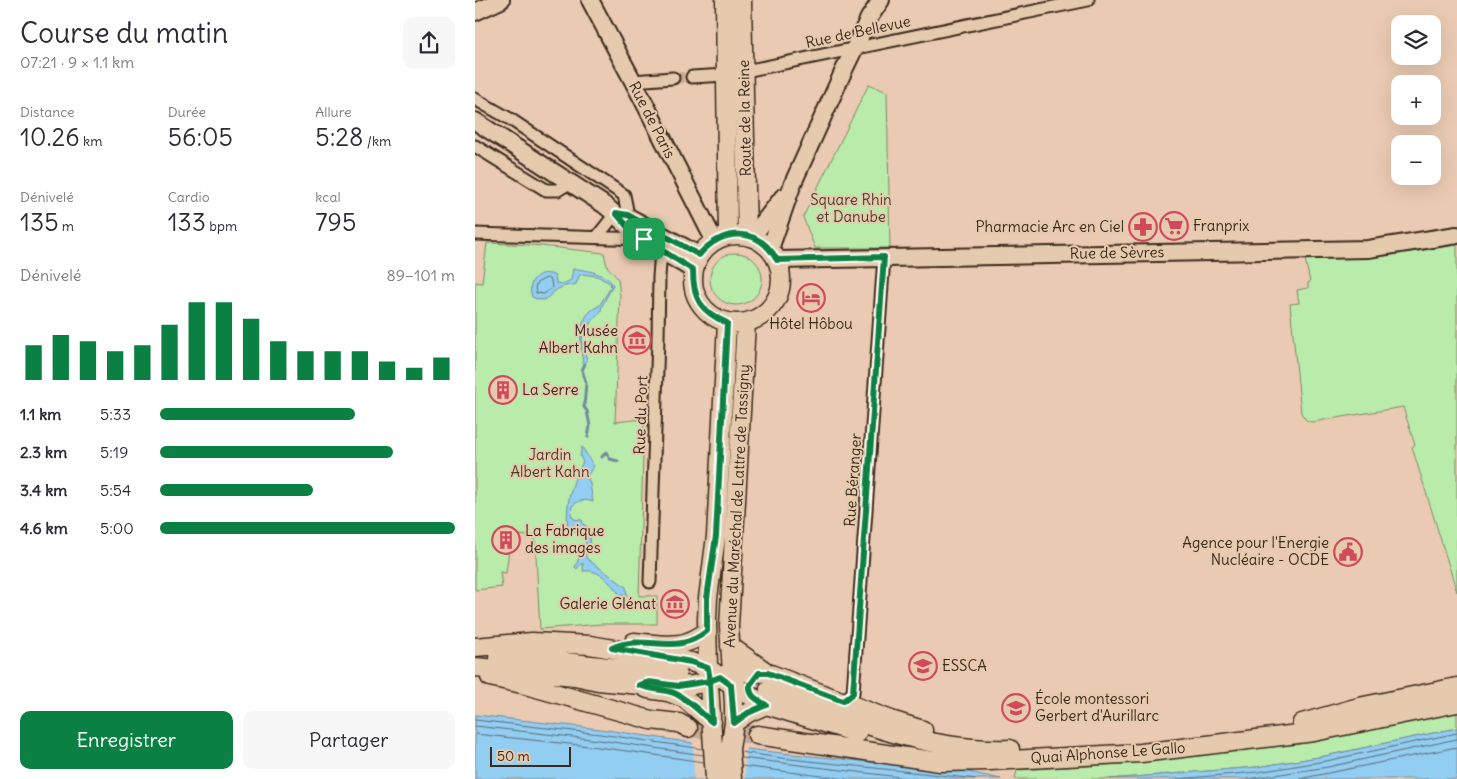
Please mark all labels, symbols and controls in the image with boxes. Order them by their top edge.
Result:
street label: Rue de Bellevue [804,11,912,52]
text: Course du matin [20,15,228,51]
map controls [1391,15,1441,185]
button: layers [1391,15,1441,65]
button: share [403,17,455,69]
text: 07:21 · 9 × 1.1 km [20,52,134,72]
street label: Route de la Reine [734,60,755,176]
button: + [1391,75,1441,125]
street label: Rue de Paris [625,78,680,162]
text: Distance [20,103,75,121]
text: Durée [168,103,206,121]
text: Allure [315,103,352,121]
text: 10.26 [20,121,80,153]
text: 56:05 [168,121,233,153]
text: 5:28 [315,121,363,153]
text: km [80,132,102,150]
text: /km [363,132,391,150]
button: − [1391,135,1441,185]
text: Dénivelé [20,188,74,206]
text: Cardio [168,188,210,206]
text: kcal [315,188,341,206]
park label: Square Rhin et Danube [810,190,892,226]
text: 135 [20,206,59,238]
text: 133 [168,206,206,238]
text: 795 [315,206,356,238]
supermarket icon: Franprix [1159,211,1189,241]
pharmacy icon: Pharmacie Arc en Ciel [1128,212,1158,242]
place label: Franprix [1193,216,1250,235]
text: m [59,217,74,235]
text: bpm [206,217,237,235]
place label: Pharmacie Arc en Ciel [976,217,1124,236]
pin [623,218,665,260]
icon: arrive [630,225,658,253]
street label: Rue de Sèvres [1070,242,1165,263]
text: Dénivelé [20,265,81,285]
text: 89–101 m [386,265,455,285]
hotel icon: Hôtel Hôbou [796,283,826,313]
place label: Hôtel Hôbou [769,314,853,333]
place label: Musée Albert Kahn [539,321,618,357]
museum icon: Musée Albert Kahn [622,325,652,355]
street label: Avenue du Maréchal de Lattre de Tassigny [720,364,753,648]
building icon: La Serre [488,375,518,405]
street label: Rue du Port [630,375,651,455]
place label: La Serre [522,380,579,399]
text: 1.1 km [20,404,61,424]
text: 5:33 [100,404,131,424]
street label: Rue Béranger [840,433,865,527]
text: 2.3 km [20,442,67,462]
text: 5:19 [100,442,128,462]
park label: Jardin Albert Kahn [510,445,590,481]
text: 3.4 km [20,480,67,500]
text: 5:54 [100,480,131,500]
text: 4.6 km [20,518,68,538]
text: 5:00 [100,518,134,538]
place label: La Fabrique des images [525,521,604,557]
building icon: La Fabrique des images [491,525,521,555]
place label: Agence pour l'Energie Nucléaire - OCDE [1182,533,1329,569]
public building icon: Agence pour l'Energie Nucléaire - OCDE [1333,537,1363,567]
museum icon: Galerie Glénat [660,589,690,619]
place label: Galerie Glénat [559,594,656,613]
school or university icon: ESSCA [908,651,938,681]
place label: ESSCA [942,656,987,675]
place label: École montessori Gerbert d'Aurillarc [1035,689,1159,725]
school or university icon: École montessori Gerbert d'Aurillarc [1001,693,1031,723]
button: Enregistrer [20,711,233,769]
button: Partager [243,711,455,769]
street label: Quai Alphonse Le Gallo [1030,738,1186,767]
scale bar [490,744,571,767]
text: 50 m [497,747,530,765]

